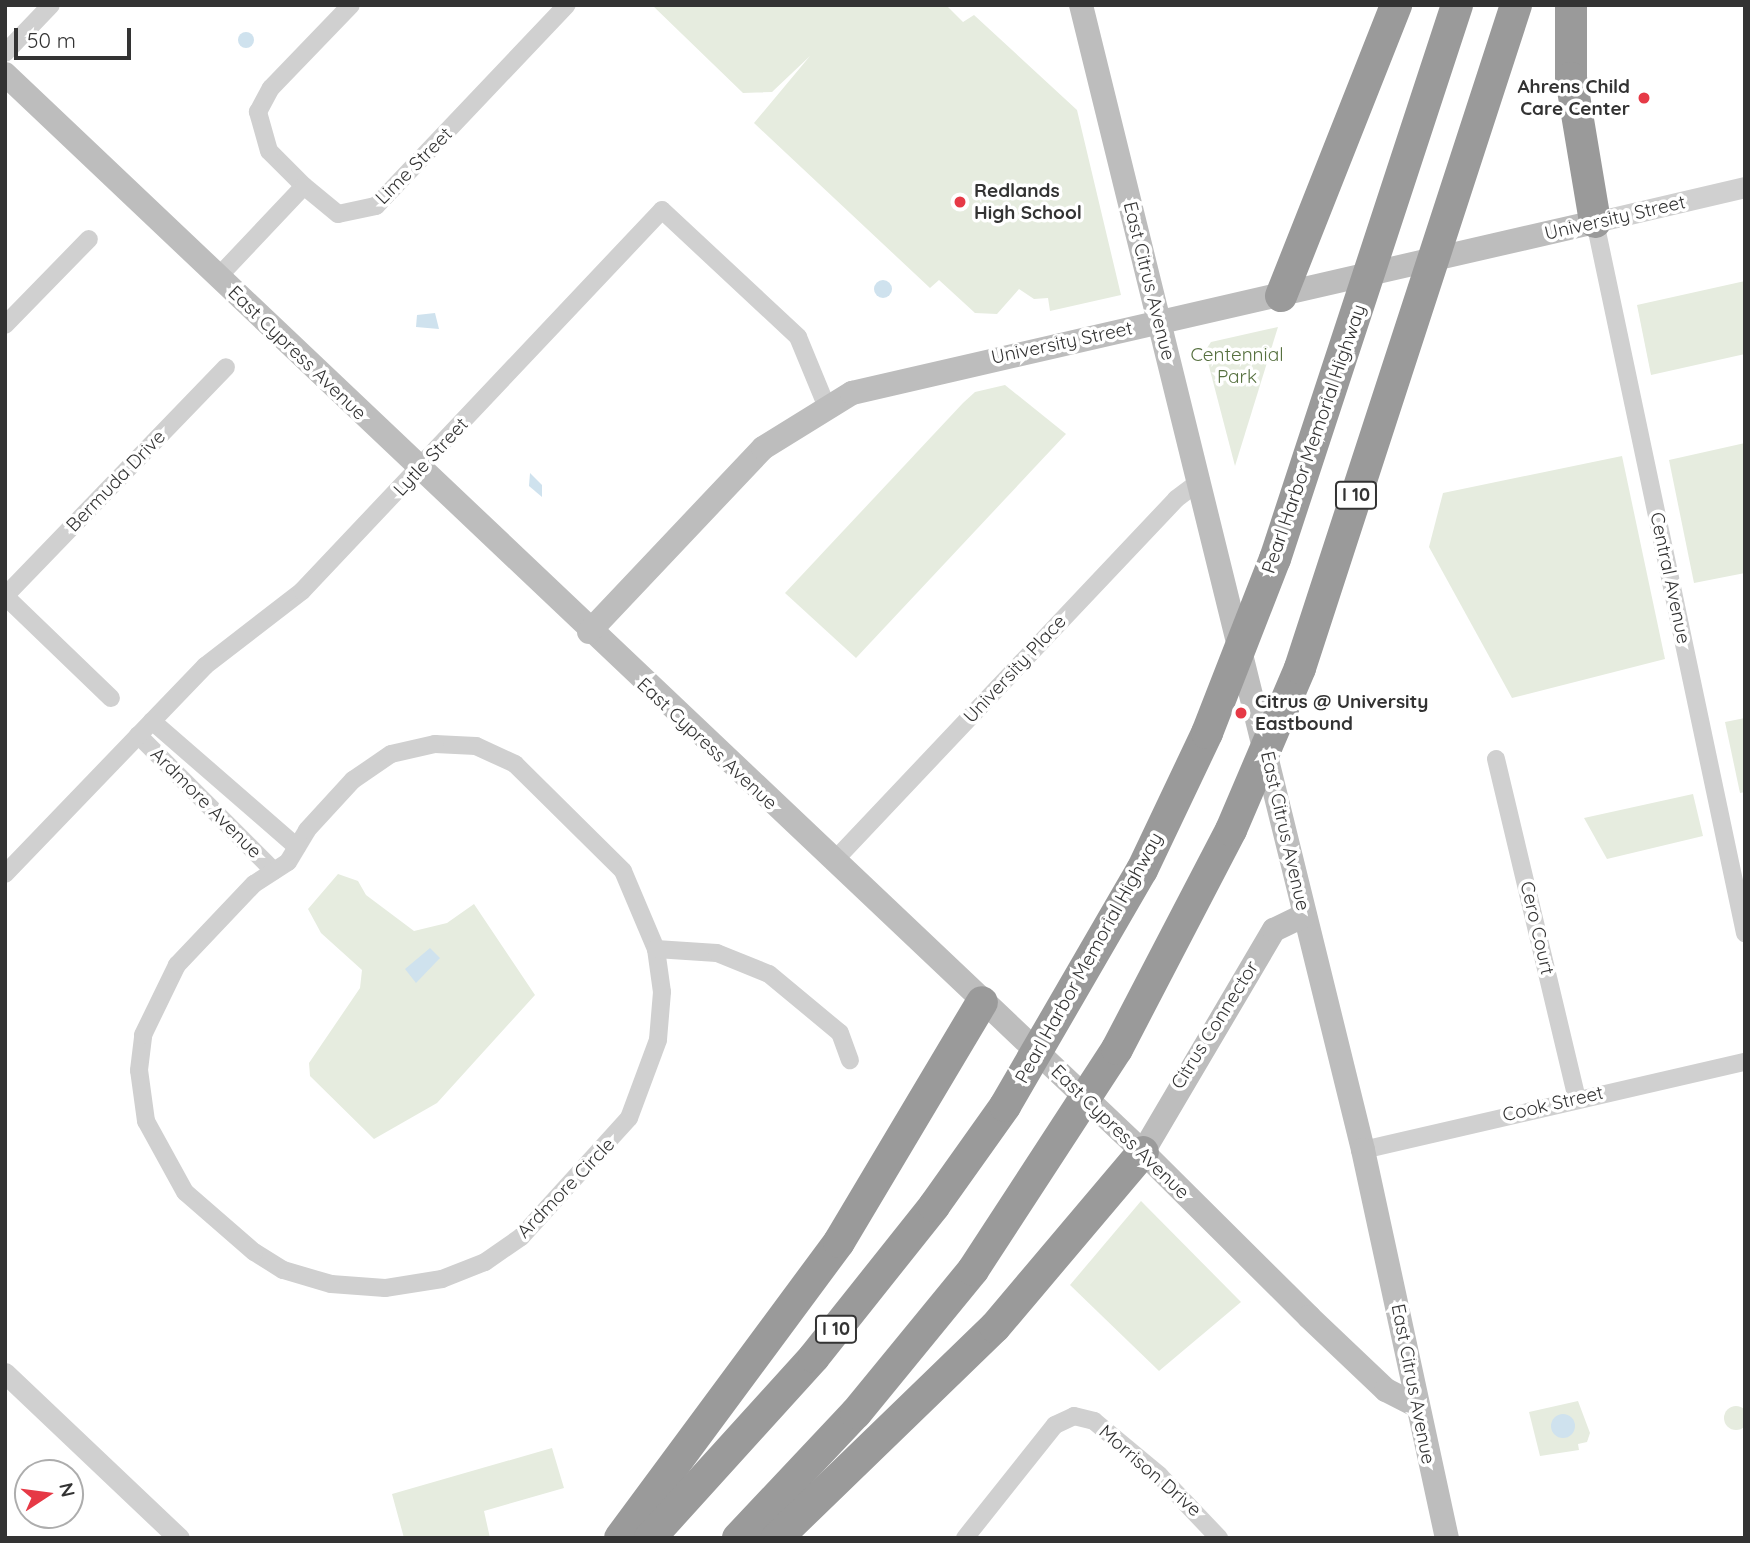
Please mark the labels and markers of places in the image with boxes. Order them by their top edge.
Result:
place label: Ahrens Child Care Center [1517,76,1630,120]
marker: Ahrens Child Care Center [1636,90,1652,106]
place label: Redlands High School [974,180,1082,224]
marker: Redlands High School [952,194,968,210]
place label: Citrus @ University Eastbound [1255,691,1428,735]
marker: Citrus @ University Eastbound [1233,705,1249,721]

